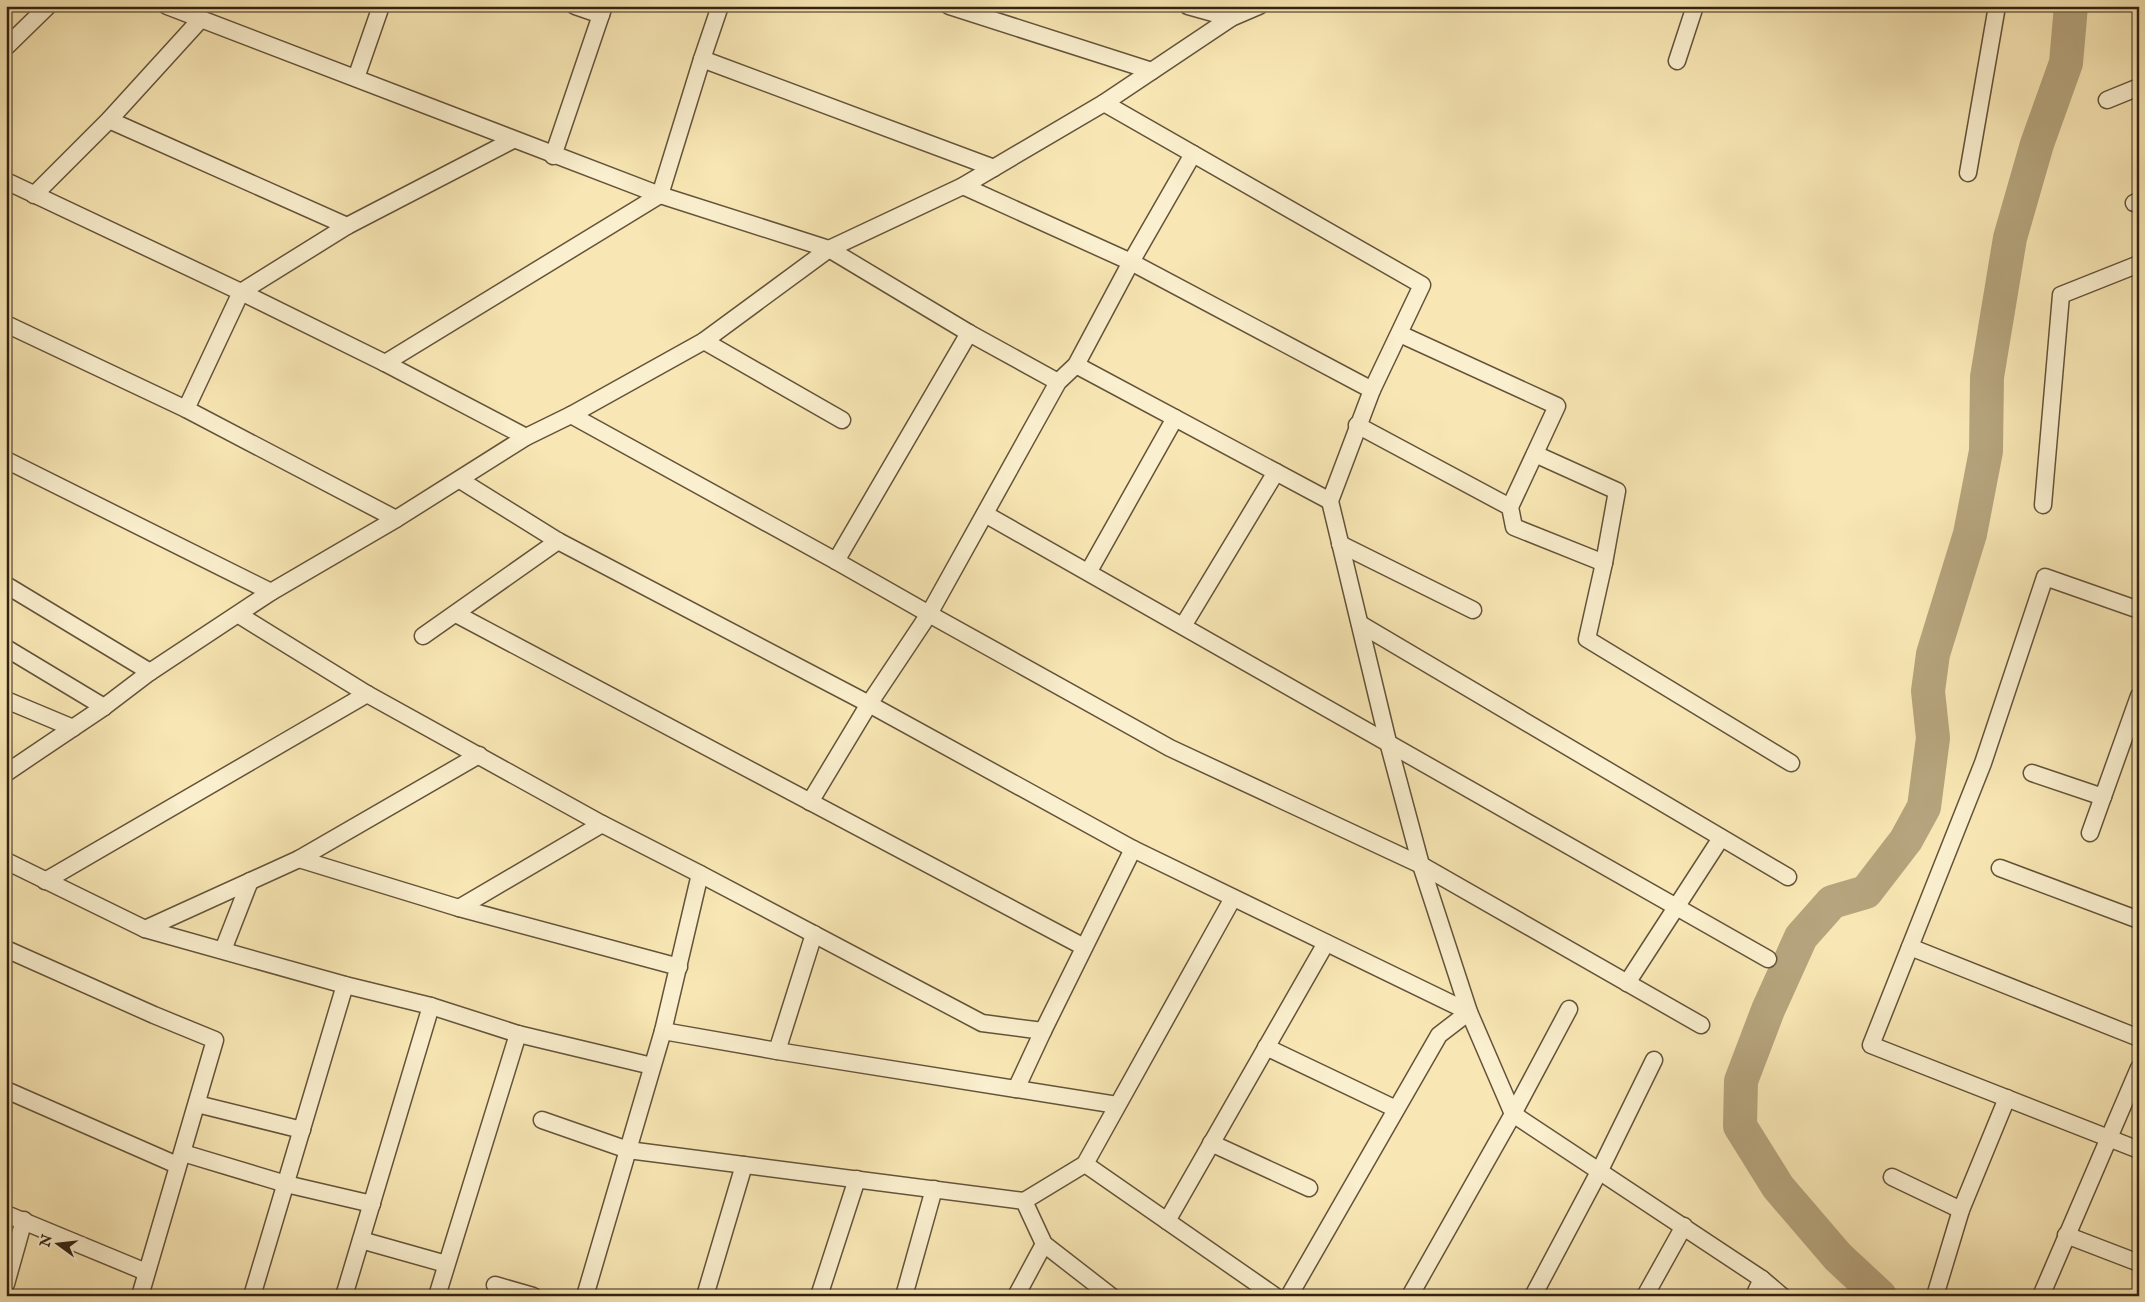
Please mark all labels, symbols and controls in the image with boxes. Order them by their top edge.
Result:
north arrow [32,1220,82,1270]
text: N [36,1233,57,1250]

